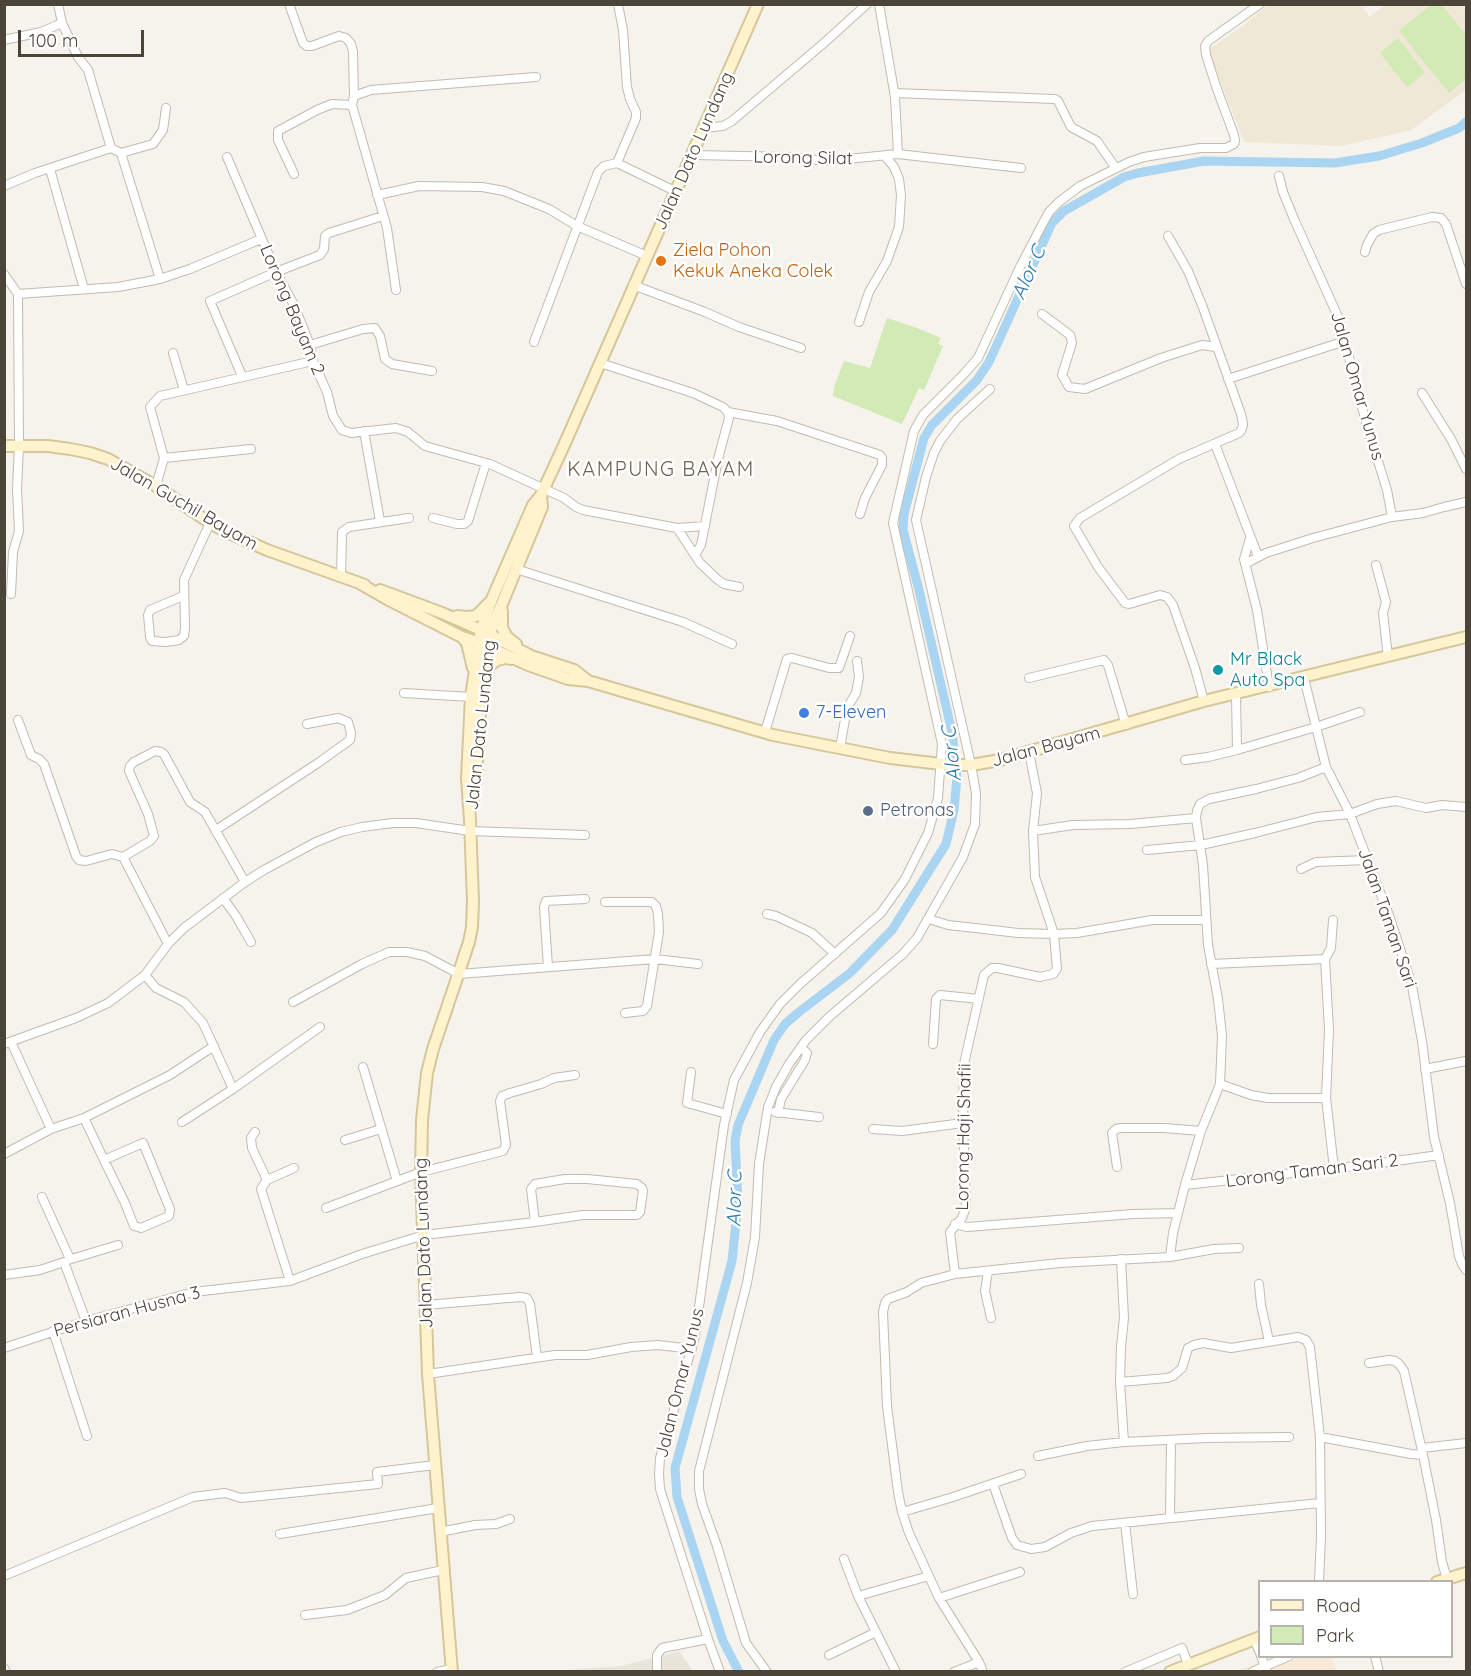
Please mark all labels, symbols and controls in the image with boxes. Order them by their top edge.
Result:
scale bar [21,18,147,56]
text: 100 m [29,29,78,52]
street label: Jalan Dato Lundang [649,69,739,233]
street label: Lorong Silat [753,146,853,170]
place label: Ziela Pohon Kekuk Aneka Colek [673,240,833,282]
street label: Lorong Bayam 2 [255,242,329,378]
water label: Alor C [1007,243,1051,303]
marker: Ziela Pohon Kekuk Aneka Colek [654,254,668,268]
street label: Jalan Omar Yunus [1325,309,1389,463]
street label: Jalan Guchil Bayam [106,453,262,555]
district label: KAMPUNG BAYAM [567,458,755,482]
street label: Jalan Dato Lundang [461,639,501,811]
place label: Mr Black Auto Spa [1230,649,1305,692]
marker: Mr Black Auto Spa [1211,663,1225,677]
place label: 7-Eleven [816,702,887,724]
marker: 7-Eleven [797,706,811,720]
street label: Jalan Bayam [989,722,1103,772]
water label: Alor C [937,725,967,783]
place label: Petronas [880,800,954,822]
marker: Petronas [861,804,875,818]
street label: Jalan Taman Sari [1353,845,1421,991]
street label: Lorong Haji Shafii [952,1063,976,1211]
street label: Lorong Taman Sari 2 [1224,1150,1400,1192]
street label: Jalan Dato Lundang [410,1157,438,1329]
water label: Alor C [723,1171,747,1227]
street label: Persiaran Husna 3 [51,1282,203,1342]
street label: Jalan Omar Yunus [651,1306,709,1460]
legend [1258,1580,1453,1658]
text: Road [1316,1594,1361,1617]
text: Park [1316,1624,1354,1647]

